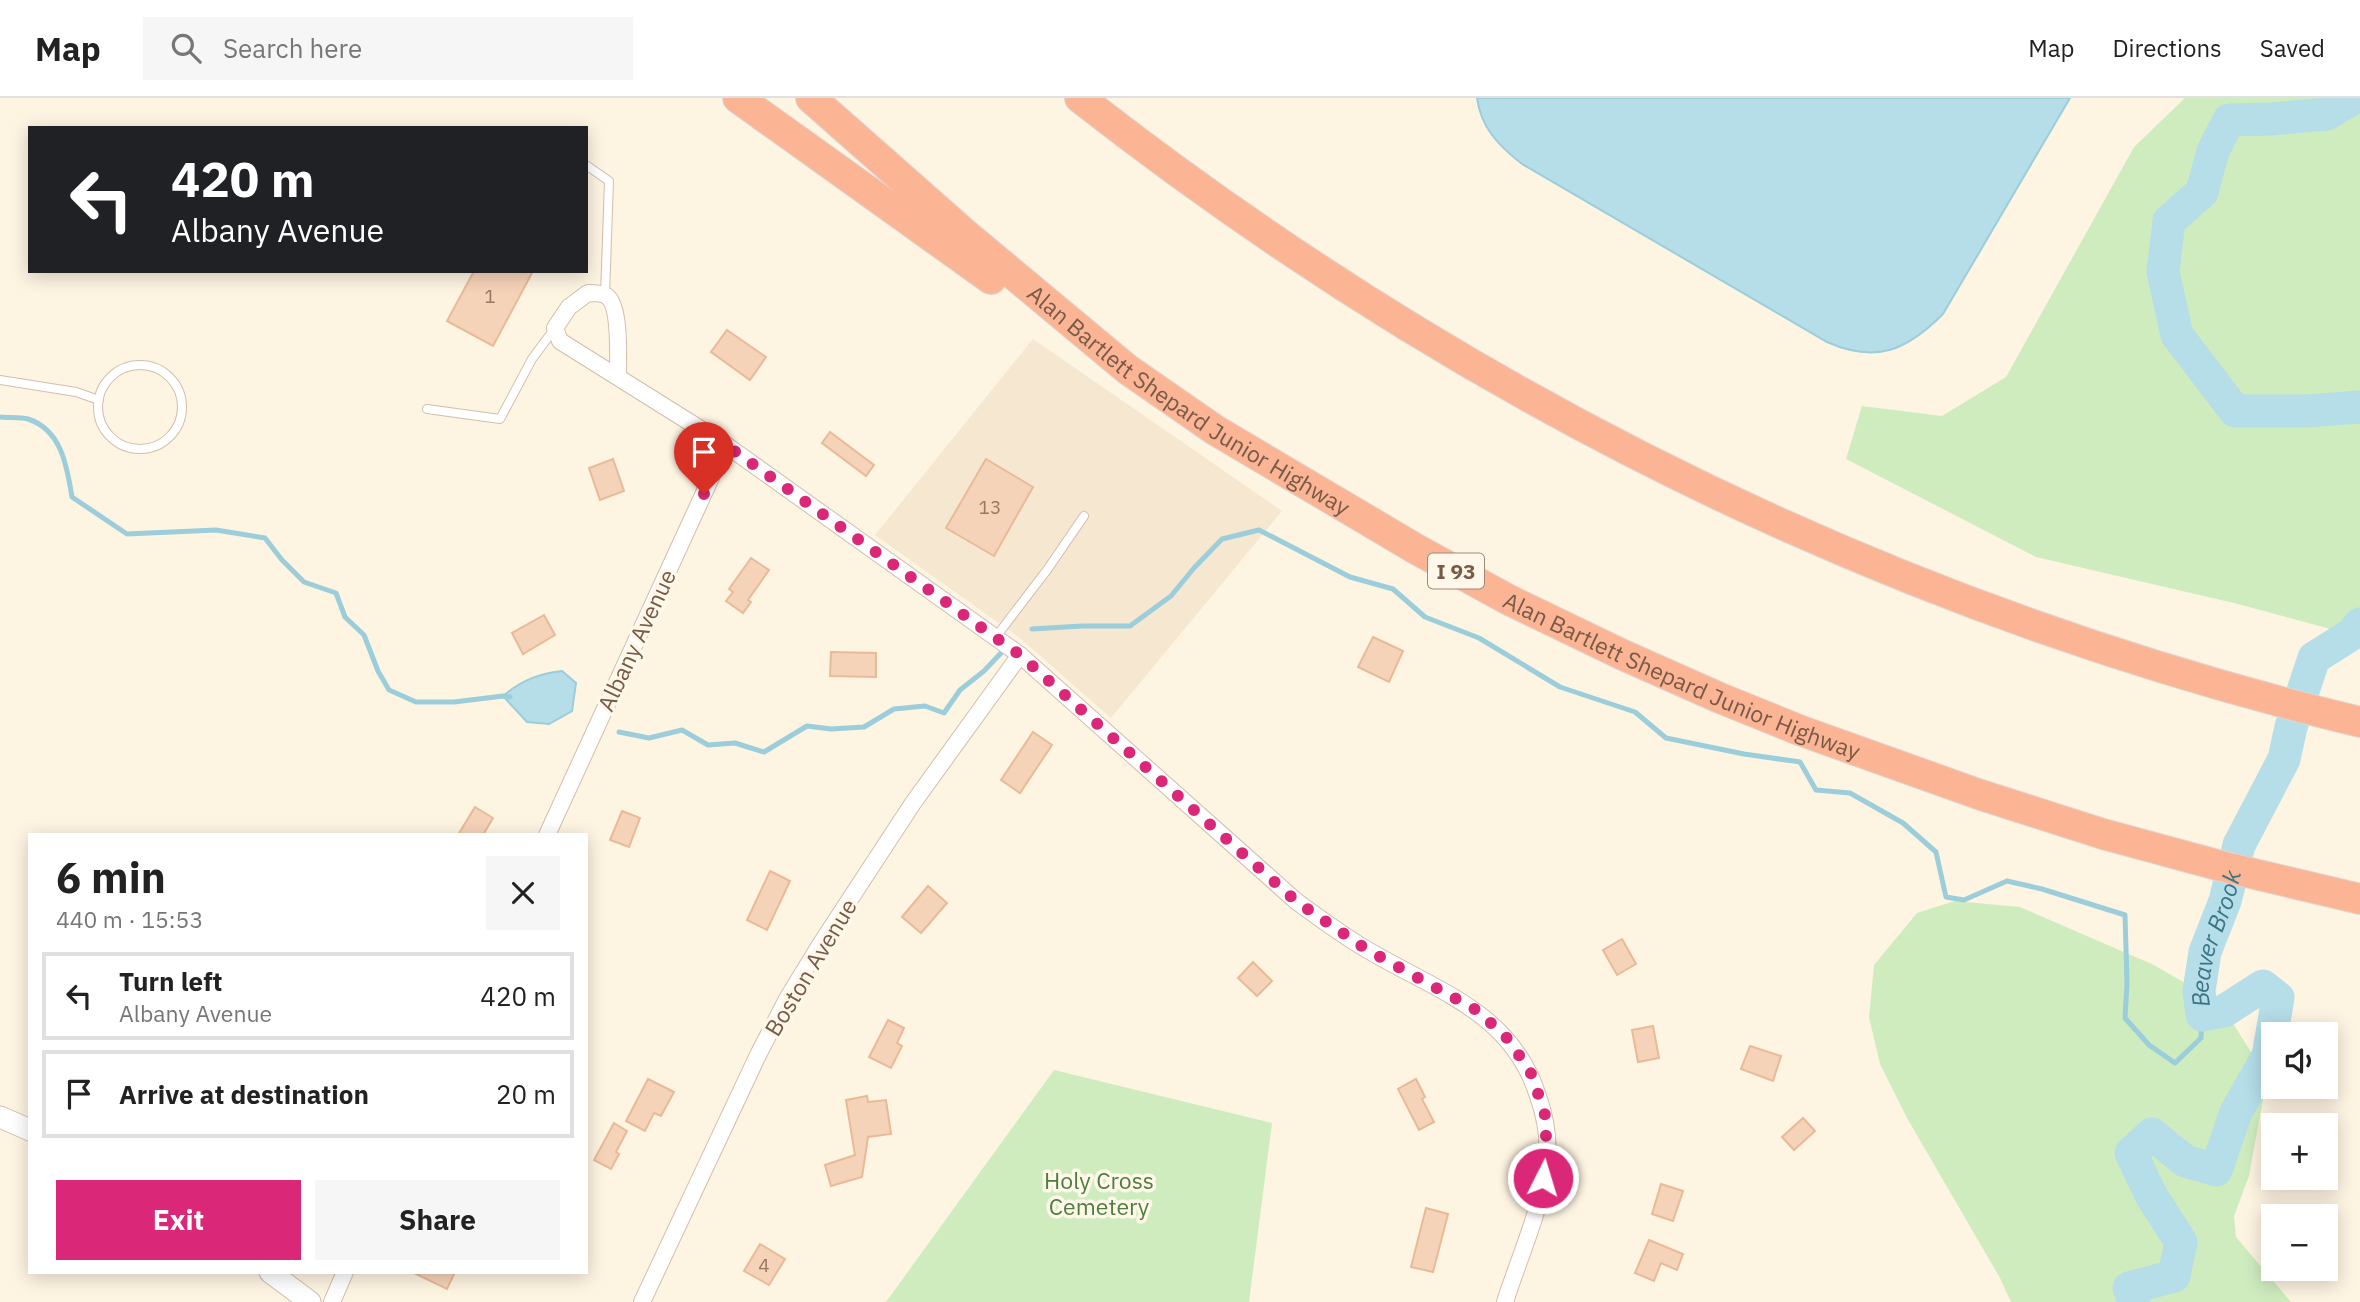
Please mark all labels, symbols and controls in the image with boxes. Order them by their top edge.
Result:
search box [143,17,633,80]
text: Map [35,27,101,70]
icon: search [167,29,205,67]
text: Search here [223,31,362,65]
text: Map [2028,32,2074,64]
text: Directions [2112,32,2222,64]
text: Saved [2260,32,2325,64]
text: 420 m [171,147,315,210]
icon: left [56,154,147,245]
text: Albany Avenue [171,209,384,251]
street label: Alan Bartlett Shepard Junior Highway [1022,278,1356,522]
house number: 1 [484,284,496,308]
pin [674,422,734,494]
icon: arrive [685,433,723,471]
house number: 13 [979,495,1001,519]
road number: I 93 [1428,554,1484,588]
street label: Albany Avenue [590,564,682,716]
street label: Alan Bartlett Shepard Junior Highway [1499,585,1865,766]
text: 6 min [56,850,166,905]
button: close [486,856,560,930]
water label: Beaver Brook [2183,866,2248,1009]
street label: Boston Avenue [757,893,863,1041]
text: 440 m · 15:53 [56,904,203,934]
text: Turn left [119,964,222,998]
icon: left [60,977,98,1015]
text: 420 m [480,979,556,1013]
text: Albany Avenue [119,998,272,1028]
map controls [2261,1022,2338,1281]
button: sound [2261,1022,2338,1099]
icon: arrive [60,1075,98,1113]
text: Arrive at destination [119,1077,369,1111]
text: 20 m [496,1077,556,1111]
button: + [2261,1113,2338,1190]
position arrow [1506,1141,1580,1215]
park label: Holy Cross Cemetery [1044,1165,1154,1221]
button: Exit [56,1180,301,1260]
button: Share [315,1180,560,1260]
button: − [2261,1204,2338,1281]
house number: 4 [758,1253,770,1277]

